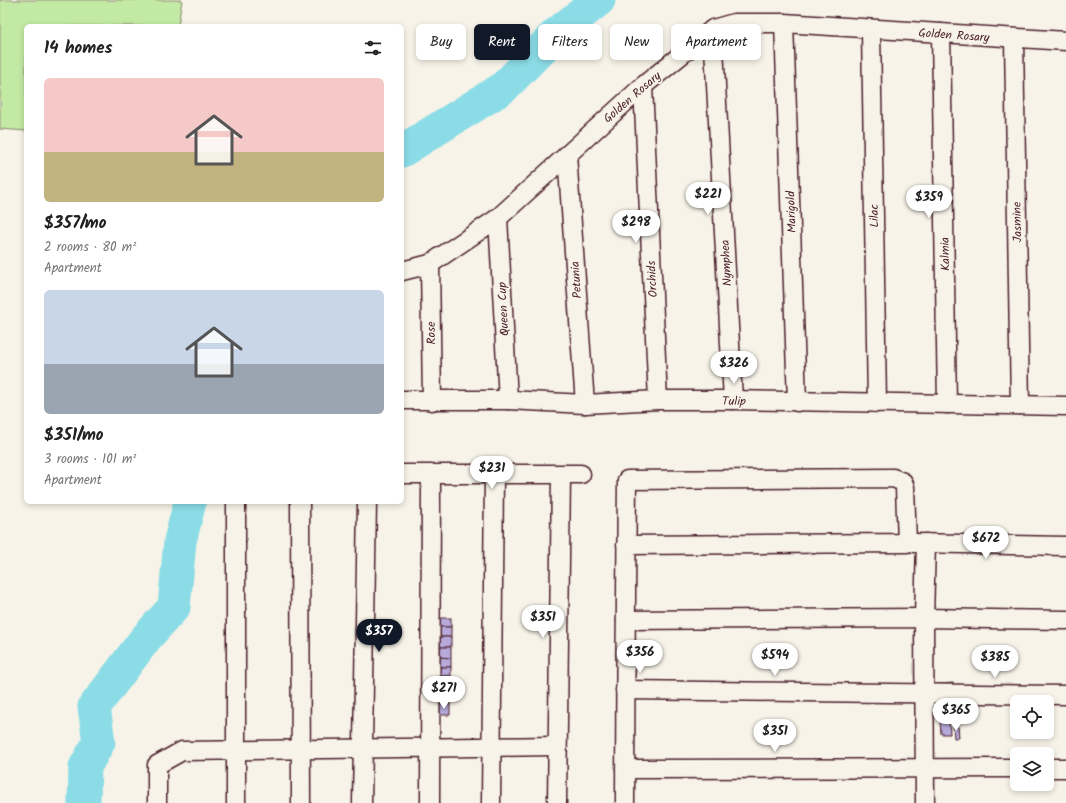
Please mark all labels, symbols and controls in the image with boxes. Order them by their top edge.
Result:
chip: Buy [416,24,466,60]
chip: Rent [474,24,530,60]
chip: Filters [538,24,602,60]
chip: New [610,24,663,60]
chip: Apartment [671,24,761,60]
street label: Golden Rosary [918,24,990,47]
text: 14 homes [44,35,112,62]
icon: filters [362,37,384,59]
street label: Golden Rosary [599,67,666,128]
icon: home [178,104,250,176]
pin: $221 [684,182,732,216]
text: $221 [695,184,721,205]
pin: $359 [905,185,953,219]
text: $359 [915,187,943,208]
street label: Marigold [781,190,802,233]
street label: Jasmine [1008,201,1027,242]
street label: Lilac [865,204,884,228]
text: $357/mo [44,210,106,237]
pin: $298 [612,210,660,244]
text: $298 [621,212,651,233]
text: 2 rooms · 80 m² [44,237,136,258]
street label: Kalmia [936,237,955,271]
street label: Nymphea [716,239,737,287]
text: Apartment [44,258,102,279]
street label: Petunia [566,260,587,299]
street label: Orchids [642,260,663,298]
street label: Queen Cup [493,281,514,337]
icon: home [178,316,250,388]
street label: Rose [422,321,441,345]
pin: $326 [710,351,758,385]
text: $326 [719,353,749,374]
street label: Tulip [722,392,746,411]
text: $351/mo [44,422,104,449]
text: 3 rooms · 101 m² [44,449,136,470]
pin: $231 [468,456,516,490]
text: $231 [479,458,505,479]
text: Apartment [44,470,102,491]
pin: $672 [962,526,1010,560]
text: $672 [972,528,1000,549]
pin: $351 [519,605,567,639]
text: $351 [530,607,556,628]
pin: $357 [355,619,403,653]
text: $357 [365,621,393,642]
pin: $356 [616,640,664,674]
text: $356 [626,642,654,663]
pin: $594 [751,643,799,677]
text: $594 [761,645,789,666]
pin: $385 [971,645,1019,679]
text: $385 [980,647,1010,668]
pin: $271 [420,676,468,710]
text: $271 [431,678,457,699]
map controls [1010,695,1054,791]
button: locate [1010,695,1054,739]
pin: $365 [932,698,980,732]
text: $365 [942,700,970,721]
pin: $351 [751,719,799,753]
text: $351 [762,721,788,742]
button: layers [1010,747,1054,791]

